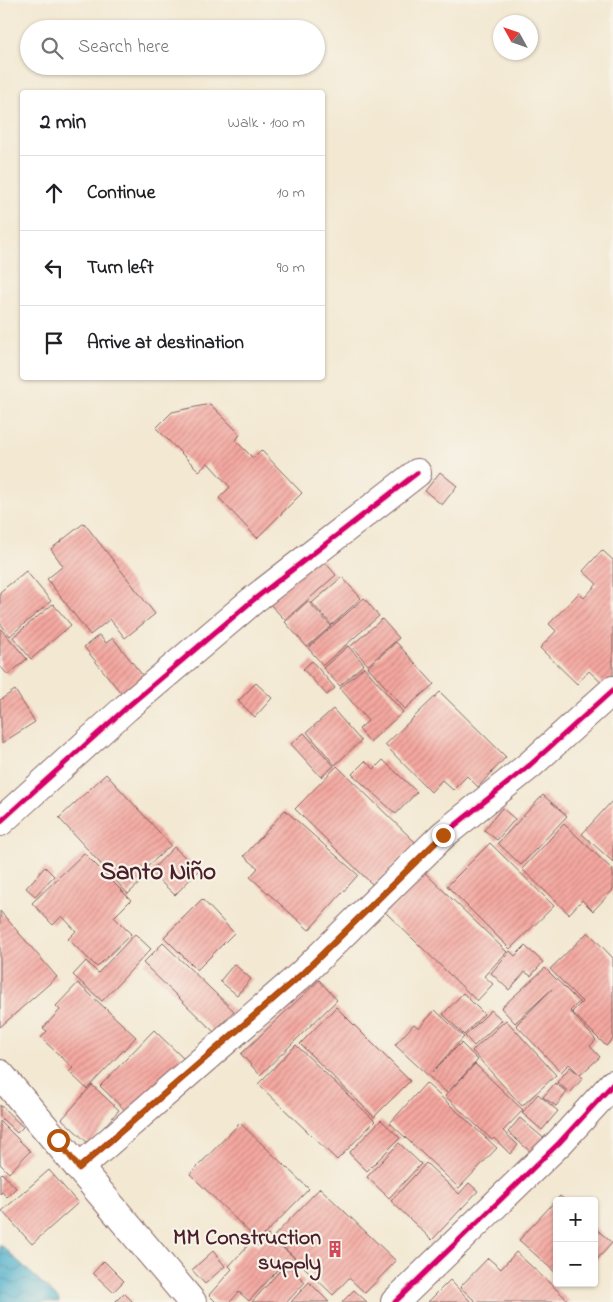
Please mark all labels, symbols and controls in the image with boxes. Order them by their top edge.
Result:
north arrow [493,15,538,60]
search box [20,20,325,75]
icon: search [38,34,66,62]
text: Search here [78,34,169,61]
text: 2 min [40,108,86,138]
text: Walk · 100 m [228,111,305,135]
icon: ahead [40,179,68,207]
text: Continue [87,180,155,207]
text: 10 m [277,181,305,205]
icon: left [40,254,68,282]
text: Turn left [87,255,154,282]
text: 90 m [277,256,305,280]
icon: arrive [40,329,68,357]
text: Arrive at destination [87,330,244,357]
route end [432,824,455,847]
district label: Santo Niño [100,855,216,891]
route start [47,1129,70,1152]
map controls [553,1197,598,1287]
button: + [553,1197,598,1242]
place label: MM Construction supply [173,1223,321,1281]
building icon: MM Construction supply [325,1239,345,1259]
button: − [553,1242,598,1287]

